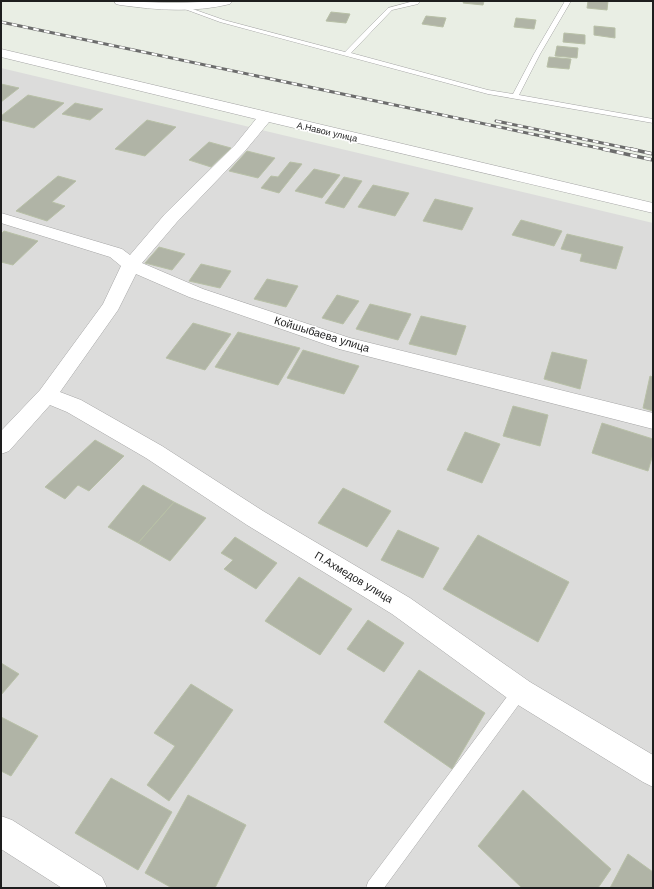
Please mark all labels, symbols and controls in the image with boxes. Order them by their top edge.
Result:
street label: А.Навои улица [296,120,358,144]
street label: Койшыбаева улица [273,314,372,354]
street label: П.Ахмедов улица [313,549,396,605]

